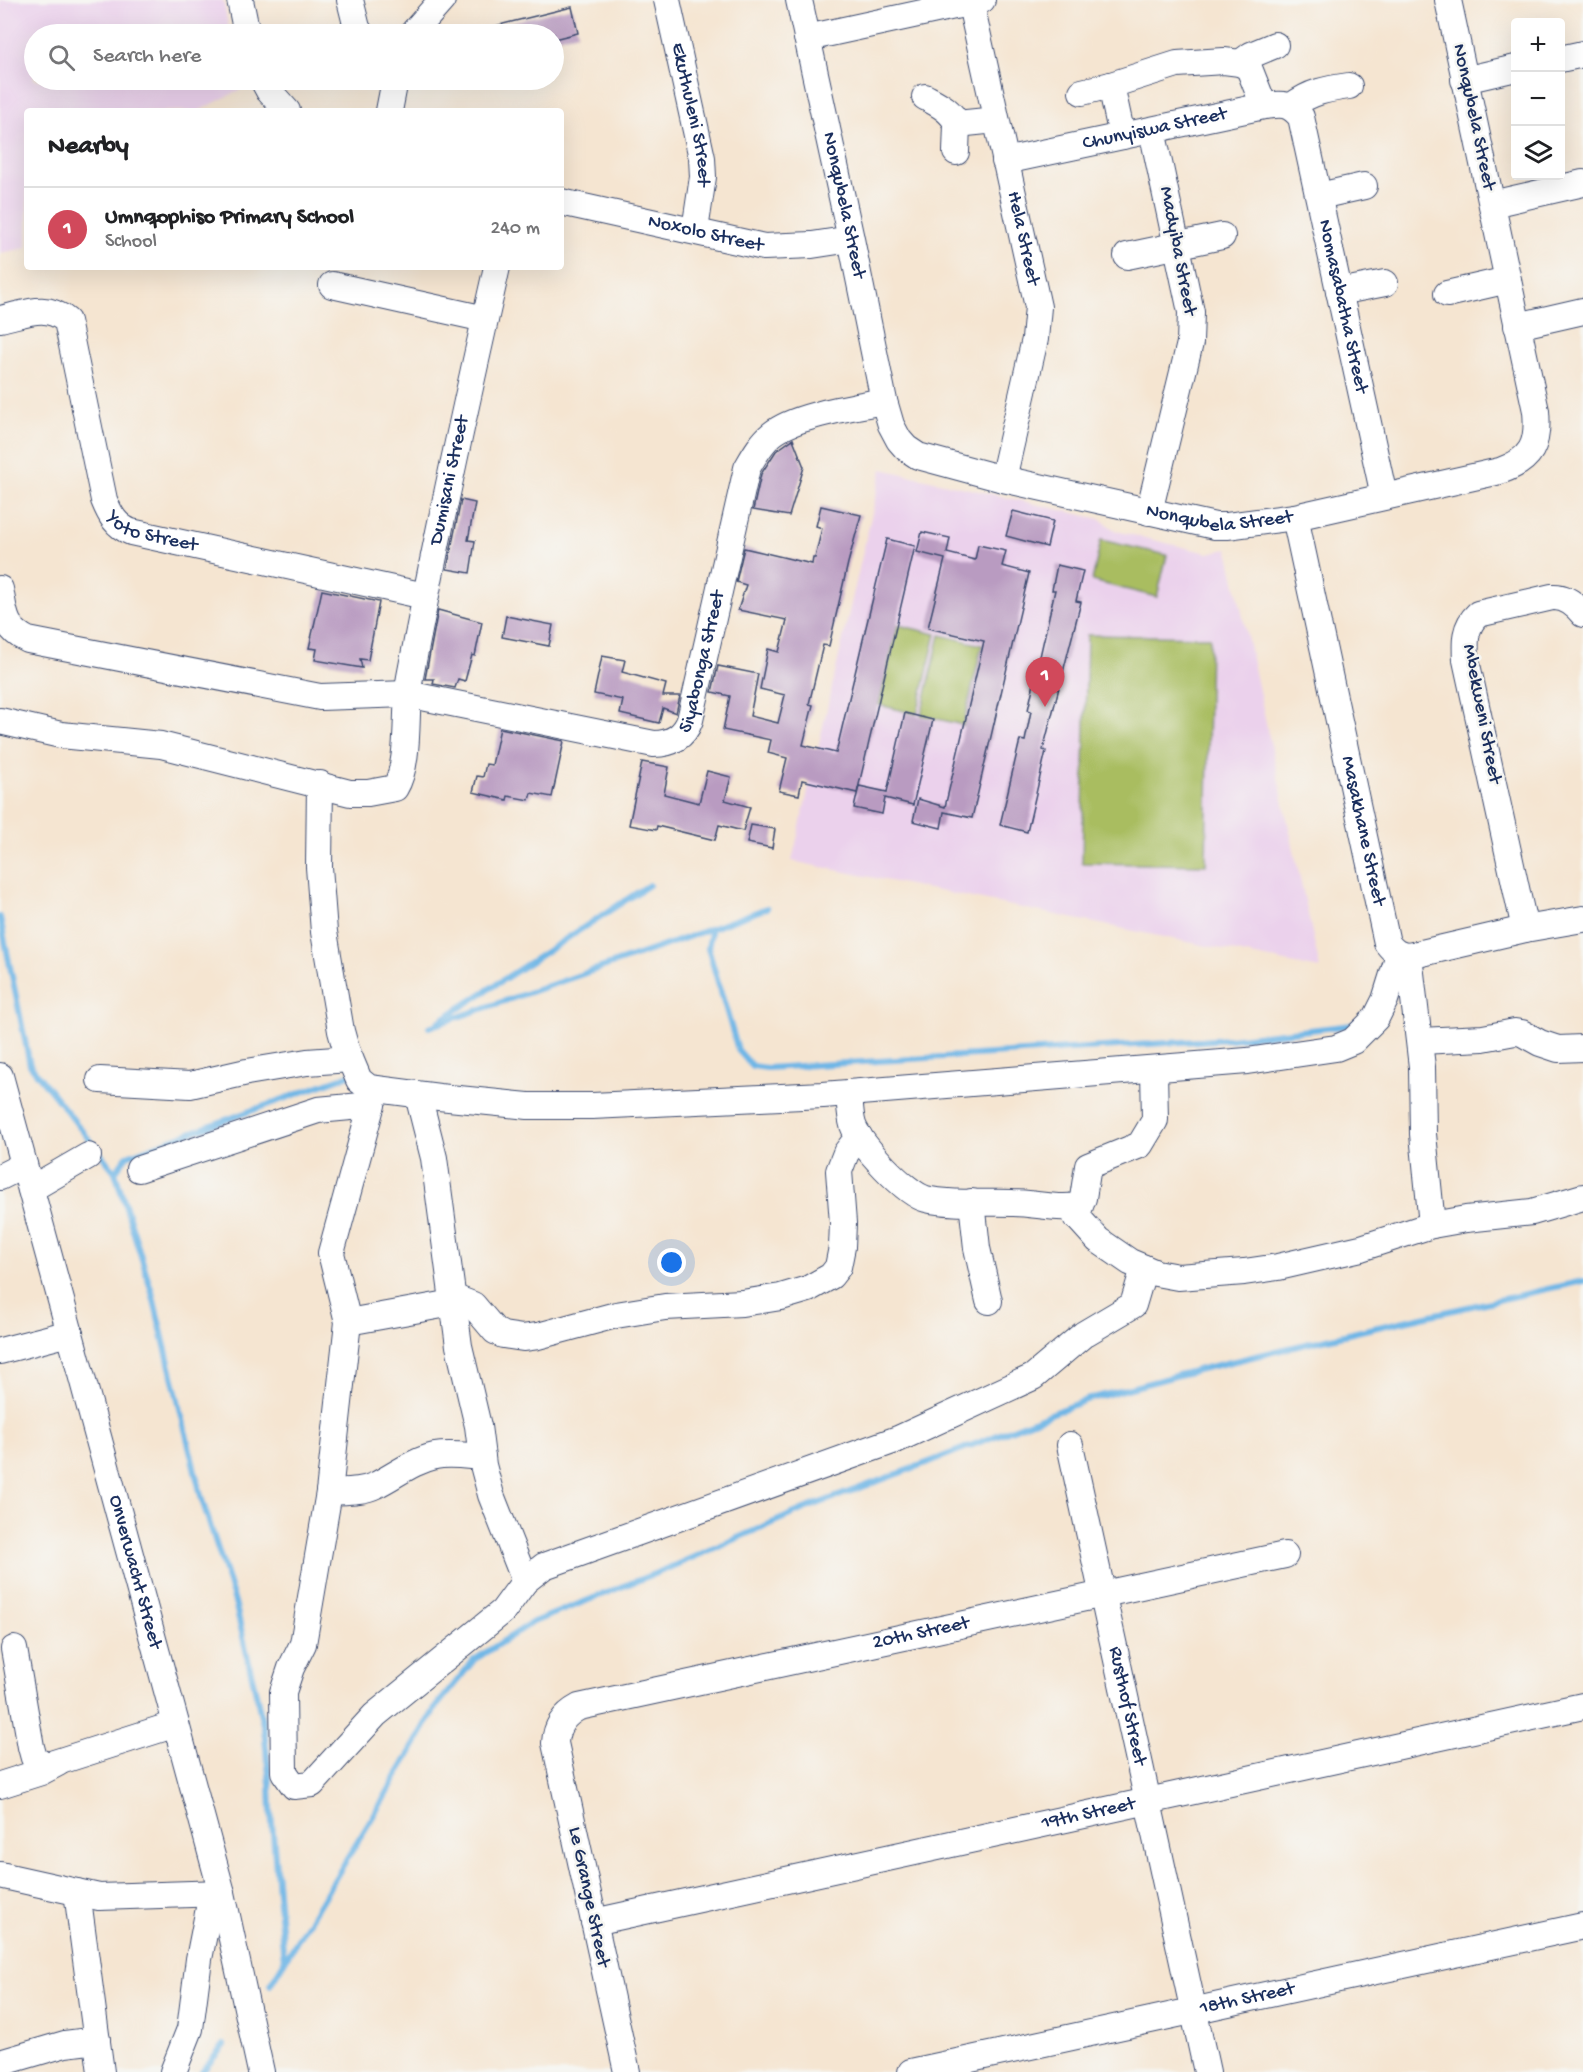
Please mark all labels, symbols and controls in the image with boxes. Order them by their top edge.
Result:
map controls [1511,18,1565,180]
button: + [1511,18,1565,72]
search box [24,24,564,90]
icon: search [45,41,78,74]
street label: Ekuthuleni Street [665,41,715,189]
street label: Nonqubela Street [1446,42,1500,194]
text: Search here [93,44,201,70]
button: − [1511,72,1565,126]
street label: Chunyiswa Street [1080,102,1231,156]
button: layers [1511,126,1565,180]
street label: Nonqubela Street [817,130,871,282]
text: Nearby [48,132,129,163]
street label: Madyiba Street [1153,185,1201,319]
street label: Hela Street [1001,189,1045,289]
text: Umnqophiso Primary School [105,205,354,231]
street label: Noxolo Street [646,210,767,258]
text: 1 [63,218,72,241]
text: 240 m [490,218,540,241]
street label: Nomasabatha Street [1312,218,1373,397]
text: School [105,231,157,254]
street label: Dumisani Street [425,412,475,549]
street label: Nonqubela Street [1144,499,1296,538]
street label: Yoto Street [99,505,201,558]
street label: Siyabonga Street [674,587,731,738]
street label: Mbekweni Street [1456,642,1506,787]
pin: 1 [1026,658,1064,707]
street label: Masakhane Street [1335,754,1390,909]
your location [657,1248,686,1277]
street label: Onverwacht Street [103,1493,167,1653]
street label: 20th Street [871,1611,973,1655]
street label: Rusthof Street [1103,1644,1152,1769]
street label: 19th Street [1038,1792,1139,1836]
street label: Le Grange Street [562,1825,614,1971]
street label: 18th Street [1197,1977,1298,2021]

